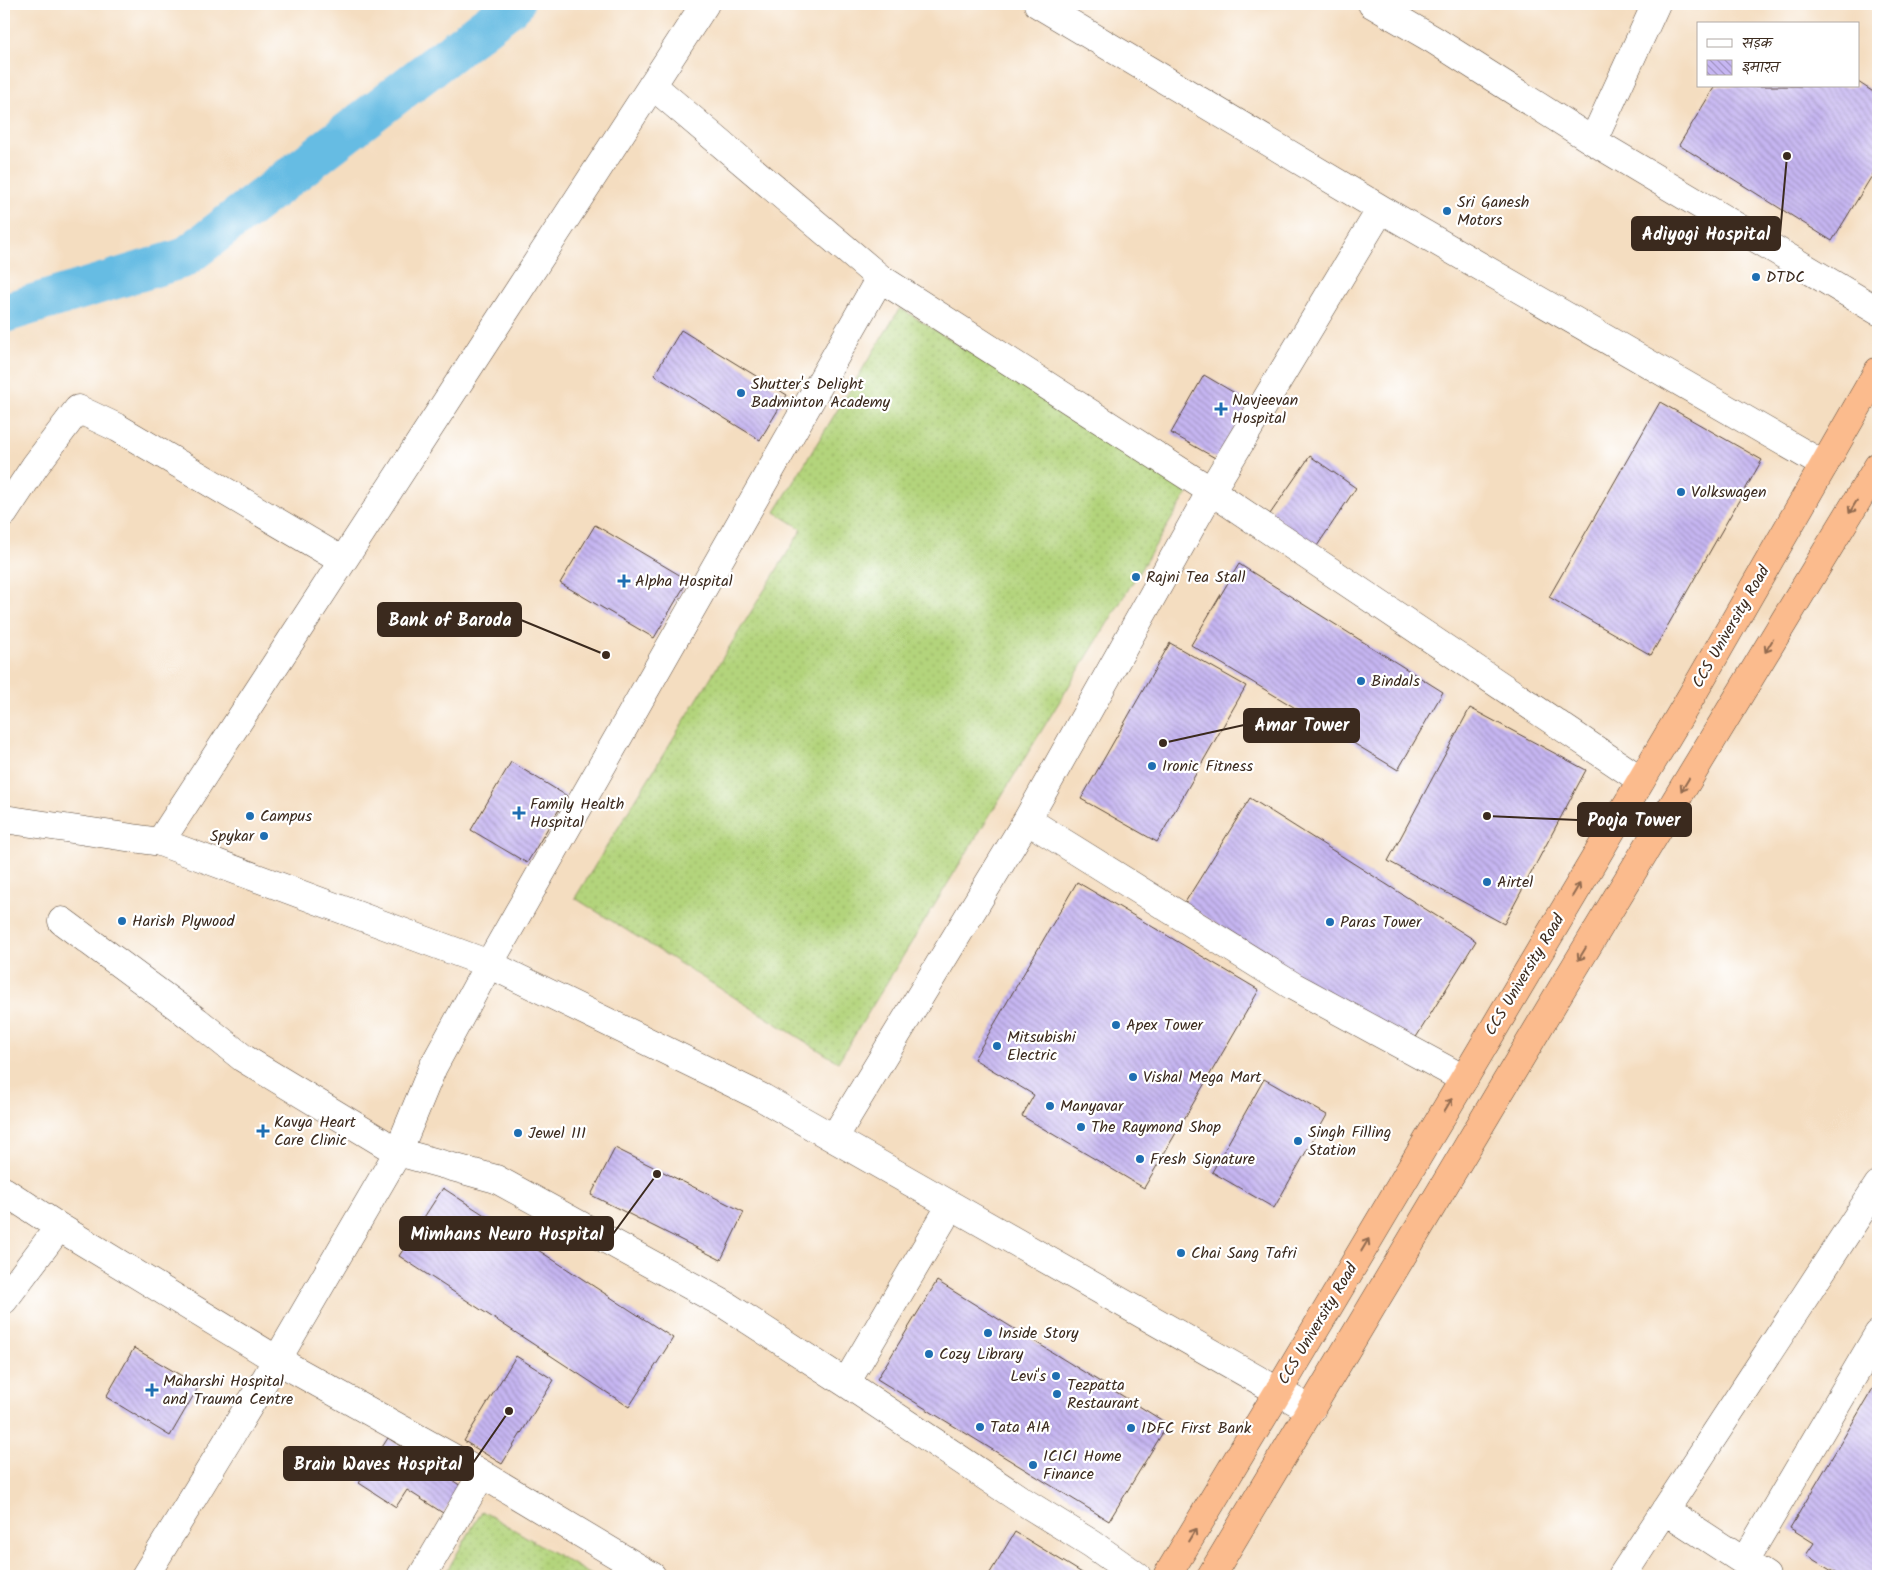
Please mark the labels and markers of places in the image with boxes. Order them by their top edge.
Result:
place label: Sri Ganesh Motors [1457,190,1529,233]
marker: Sri Ganesh Motors [1441,205,1453,217]
callout: Adiyogi Hospital [1632,217,1780,250]
place label: DTDC [1766,265,1805,290]
marker: DTDC [1750,271,1762,283]
place label: Shutter's Delight Badminton Academy [751,372,890,415]
marker: Shutter's Delight Badminton Academy [735,387,747,399]
place label: Navjeevan Hospital [1232,388,1298,431]
marker: Navjeevan Hospital [1214,402,1228,416]
place label: Volkswagen [1691,480,1767,505]
marker: Volkswagen [1675,486,1687,498]
place label: Rajni Tea Stall [1146,565,1245,590]
place label: Alpha Hospital [635,569,733,594]
marker: Rajni Tea Stall [1130,571,1142,583]
marker: Alpha Hospital [617,574,631,588]
callout: Bank of Baroda [378,603,521,636]
place label: Bindals [1371,669,1420,694]
marker: Bindals [1355,675,1367,687]
callout: Amar Tower [1244,709,1359,742]
place label: Ironic Fitness [1162,754,1253,779]
marker: Ironic Fitness [1146,760,1158,772]
place label: Family Health Hospital [530,792,624,835]
callout: Pooja Tower [1578,803,1691,836]
place label: Campus [260,804,312,829]
marker: Family Health Hospital [512,806,526,820]
marker: Campus [244,810,256,822]
place label: Spykar [210,824,256,849]
marker: Spykar [258,830,270,842]
place label: Airtel [1497,870,1533,895]
marker: Airtel [1481,876,1493,888]
place label: Harish Plywood [132,909,236,934]
place label: Paras Tower [1340,910,1423,935]
marker: Harish Plywood [116,915,128,927]
marker: Paras Tower [1324,916,1336,928]
place label: Apex Tower [1126,1013,1205,1038]
marker: Apex Tower [1110,1019,1122,1031]
place label: Mitsubishi Electric [1007,1025,1077,1068]
marker: Mitsubishi Electric [991,1040,1003,1052]
place label: Vishal Mega Mart [1143,1065,1262,1090]
marker: Vishal Mega Mart [1127,1071,1139,1083]
place label: Manyavar [1060,1094,1125,1119]
marker: Manyavar [1044,1100,1056,1112]
place label: Kavya Heart Care Clinic [274,1110,357,1153]
place label: The Raymond Shop [1091,1115,1221,1140]
place label: Singh Filling Station [1308,1120,1391,1163]
place label: Jewel 111 [528,1121,586,1146]
marker: The Raymond Shop [1075,1121,1087,1133]
marker: Kavya Heart Care Clinic [256,1124,270,1138]
marker: Jewel 111 [512,1127,524,1139]
marker: Singh Filling Station [1292,1135,1304,1147]
place label: Fresh Signature [1150,1147,1255,1172]
marker: Fresh Signature [1134,1153,1146,1165]
callout: Mimhans Neuro Hospital [400,1217,613,1250]
place label: Chai Sang Tafri [1191,1241,1298,1266]
marker: Chai Sang Tafri [1175,1247,1187,1259]
place label: Inside Story [998,1321,1079,1346]
marker: Inside Story [982,1327,994,1339]
place label: Cozy Library [939,1342,1024,1367]
marker: Cozy Library [923,1348,935,1360]
place label: Levi's [1010,1364,1046,1389]
place label: Maharshi Hospital and Trauma Centre [163,1369,293,1412]
marker: Levi's [1050,1370,1062,1382]
place label: Tezpatta Restaurant [1067,1373,1140,1416]
marker: Maharshi Hospital and Trauma Centre [145,1383,159,1397]
marker: Tezpatta Restaurant [1051,1388,1063,1400]
place label: Tata AIA [990,1415,1051,1440]
place label: IDFC First Bank [1141,1416,1252,1441]
marker: Tata AIA [974,1421,986,1433]
marker: IDFC First Bank [1125,1422,1137,1434]
place label: ICICI Home Finance [1043,1444,1121,1487]
callout: Brain Waves Hospital [284,1447,473,1480]
marker: ICICI Home Finance [1027,1459,1039,1471]

